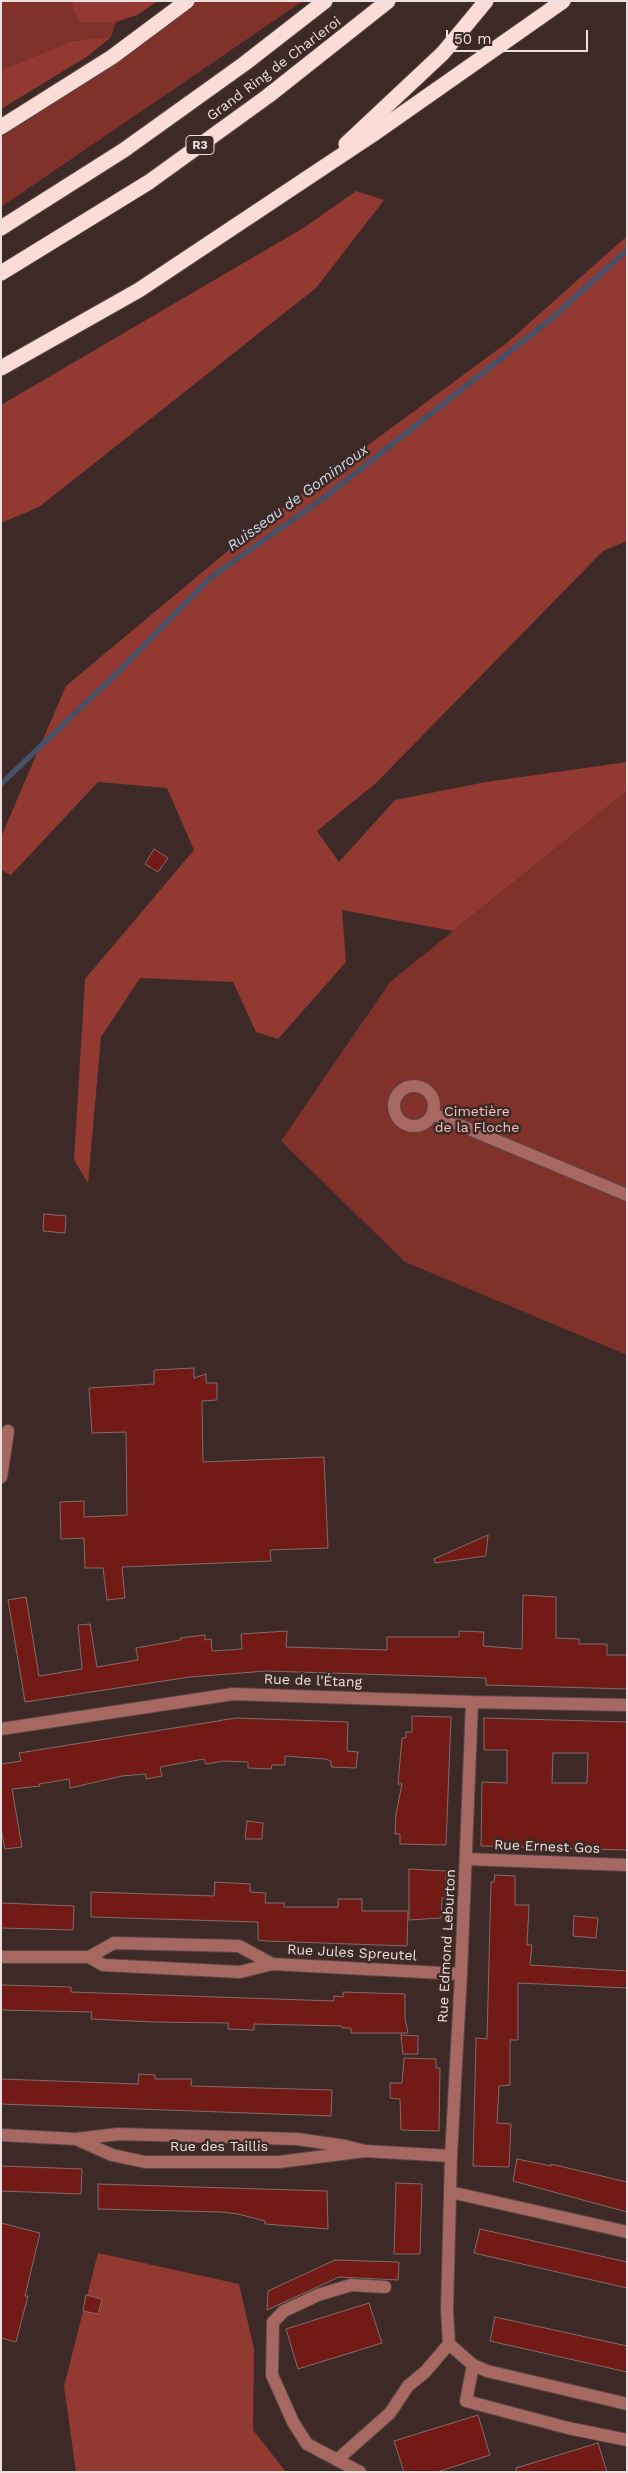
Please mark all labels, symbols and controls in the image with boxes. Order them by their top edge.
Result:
street label: Grand Ring de Charleroi [204,13,344,125]
scale bar [448,20,590,52]
text: 50 m [454,30,491,48]
road number: R3 [186,136,214,154]
water label: Ruisseau de Gominroux [224,441,372,555]
park label: Cimetière de la Floche [435,1104,519,1136]
street label: Rue de l'Étang [264,1671,362,1691]
street label: Rue Ernest Gos [494,1837,600,1857]
street label: Rue Edmond Leburton [435,1869,459,2023]
street label: Rue Jules Spreutel [287,1941,417,1965]
street label: Rue des Taillis [170,2139,268,2155]

